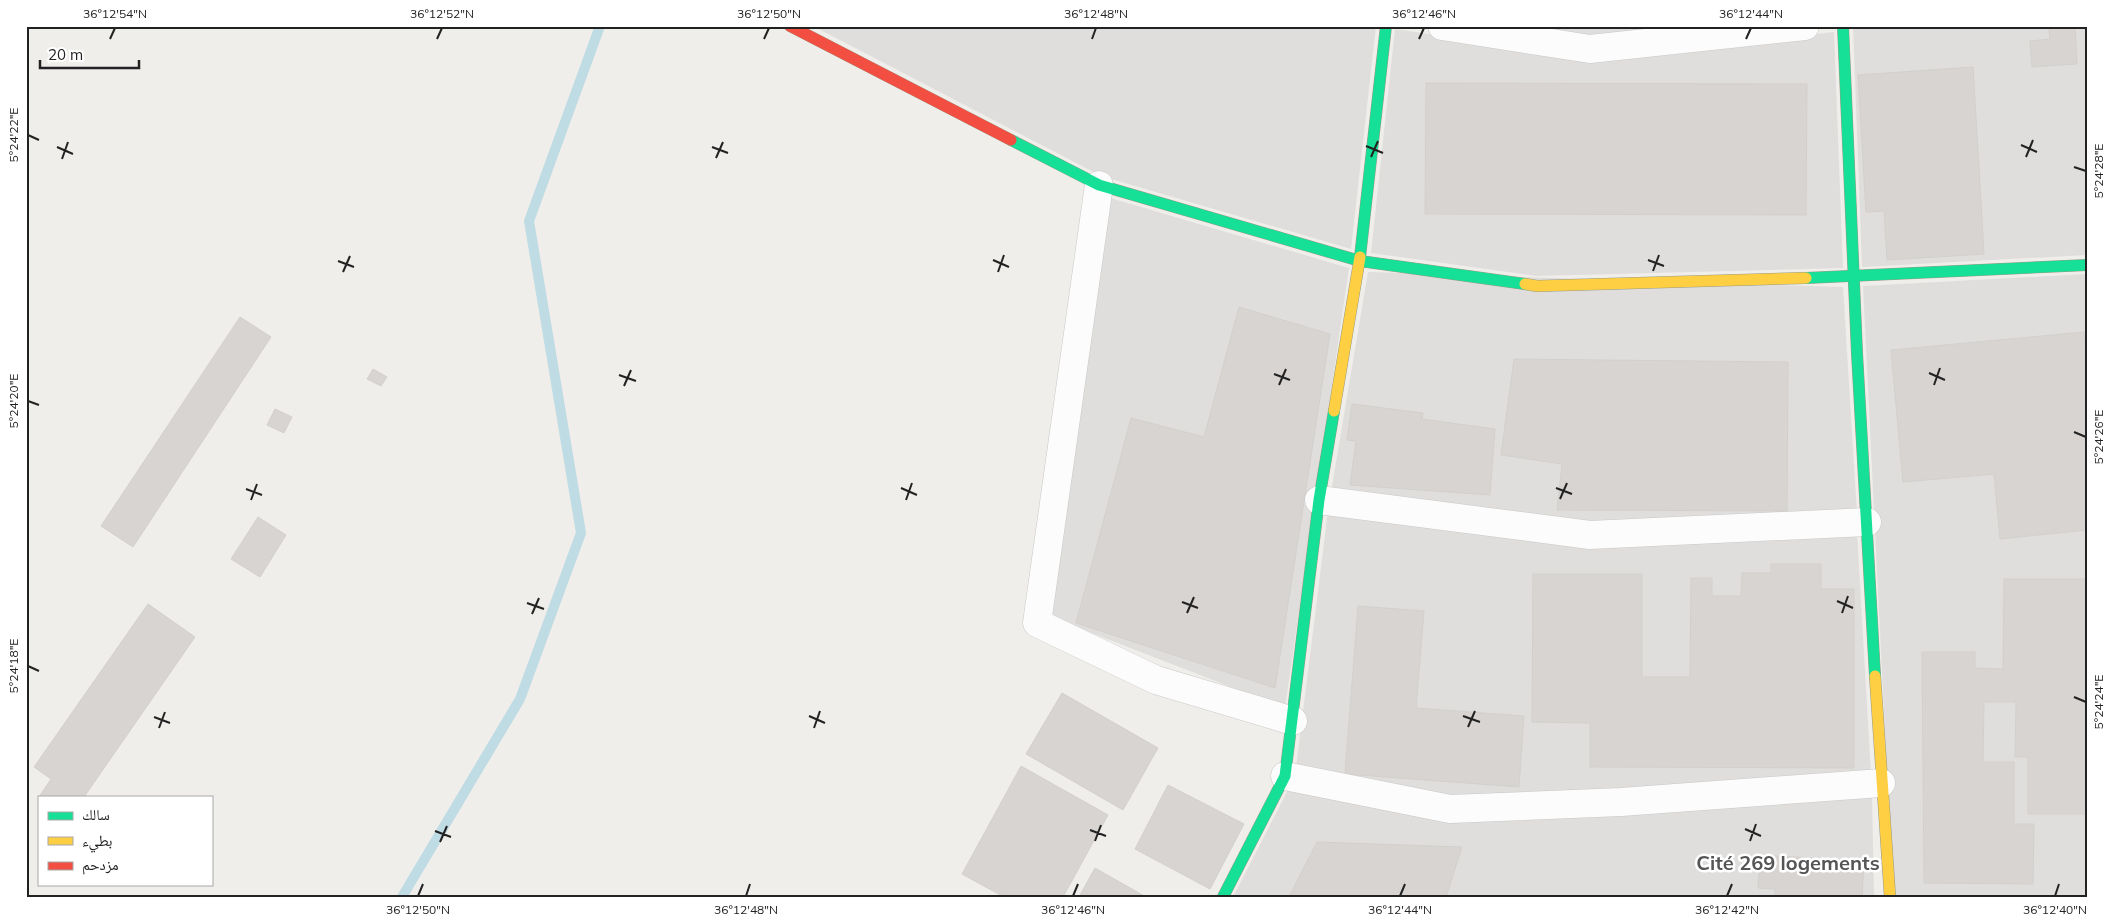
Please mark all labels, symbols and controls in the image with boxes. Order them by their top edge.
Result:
text: 36°12'54"N [83,6,147,21]
text: 36°12'52"N [410,6,474,21]
text: 36°12'50"N [737,6,801,21]
text: 36°12'48"N [1064,6,1128,21]
text: 36°12'46"N [1392,6,1456,21]
text: 36°12'44"N [1719,6,1783,21]
scale bar [40,38,139,70]
text: 20 m [48,45,83,64]
text: 5°24'22"E [6,108,21,162]
text: 5°24'28"E [2091,144,2106,198]
text: 5°24'20"E [6,374,21,428]
text: 5°24'26"E [2091,410,2106,464]
text: 5°24'18"E [6,639,21,693]
text: 5°24'24"E [2091,675,2106,729]
legend [38,796,212,886]
text: سالك [82,805,110,824]
text: بطيء [82,831,112,853]
district label: Cité 269 logements [1696,850,1880,875]
text: مزدحم [82,855,119,875]
text: 36°12'50"N [386,902,450,917]
text: 36°12'48"N [714,902,778,917]
text: 36°12'46"N [1041,902,1105,917]
text: 36°12'44"N [1368,902,1432,917]
text: 36°12'42"N [1695,902,1759,917]
text: 36°12'40"N [2023,902,2087,917]

